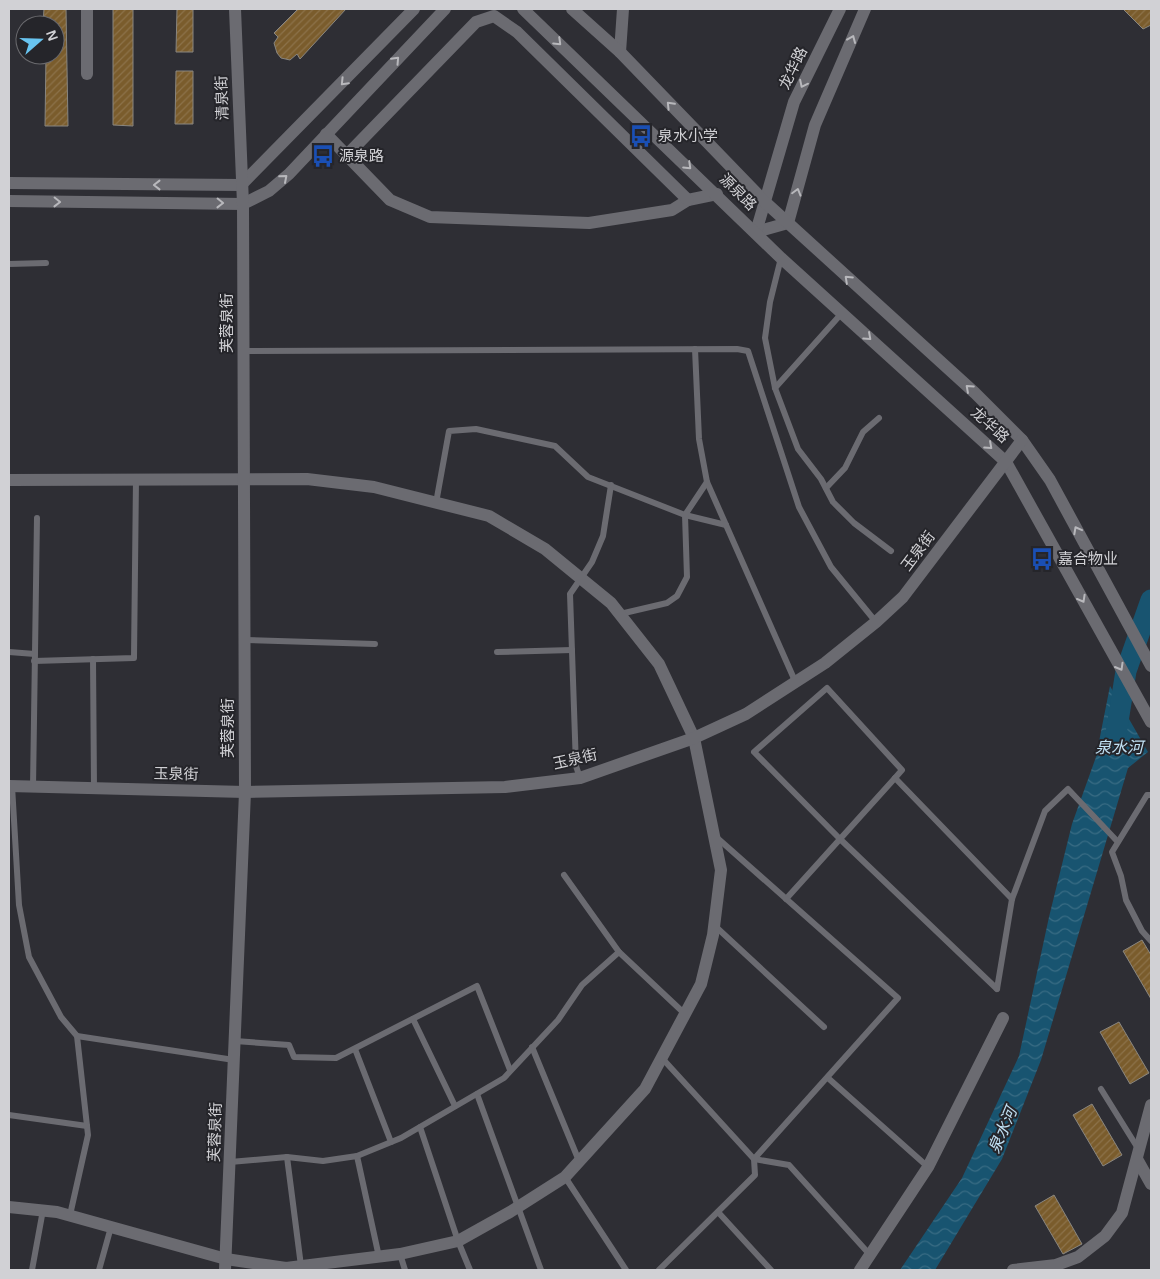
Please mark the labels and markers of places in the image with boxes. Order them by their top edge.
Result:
bus stop icon: 泉水小学 [628,123,654,149]
place label: 泉水小学 [658,127,718,144]
bus stop icon: 源泉路 [310,143,336,169]
place label: 源泉路 [339,147,384,164]
bus stop icon: 嘉合物业 [1029,546,1055,572]
place label: 嘉合物业 [1058,550,1118,567]

